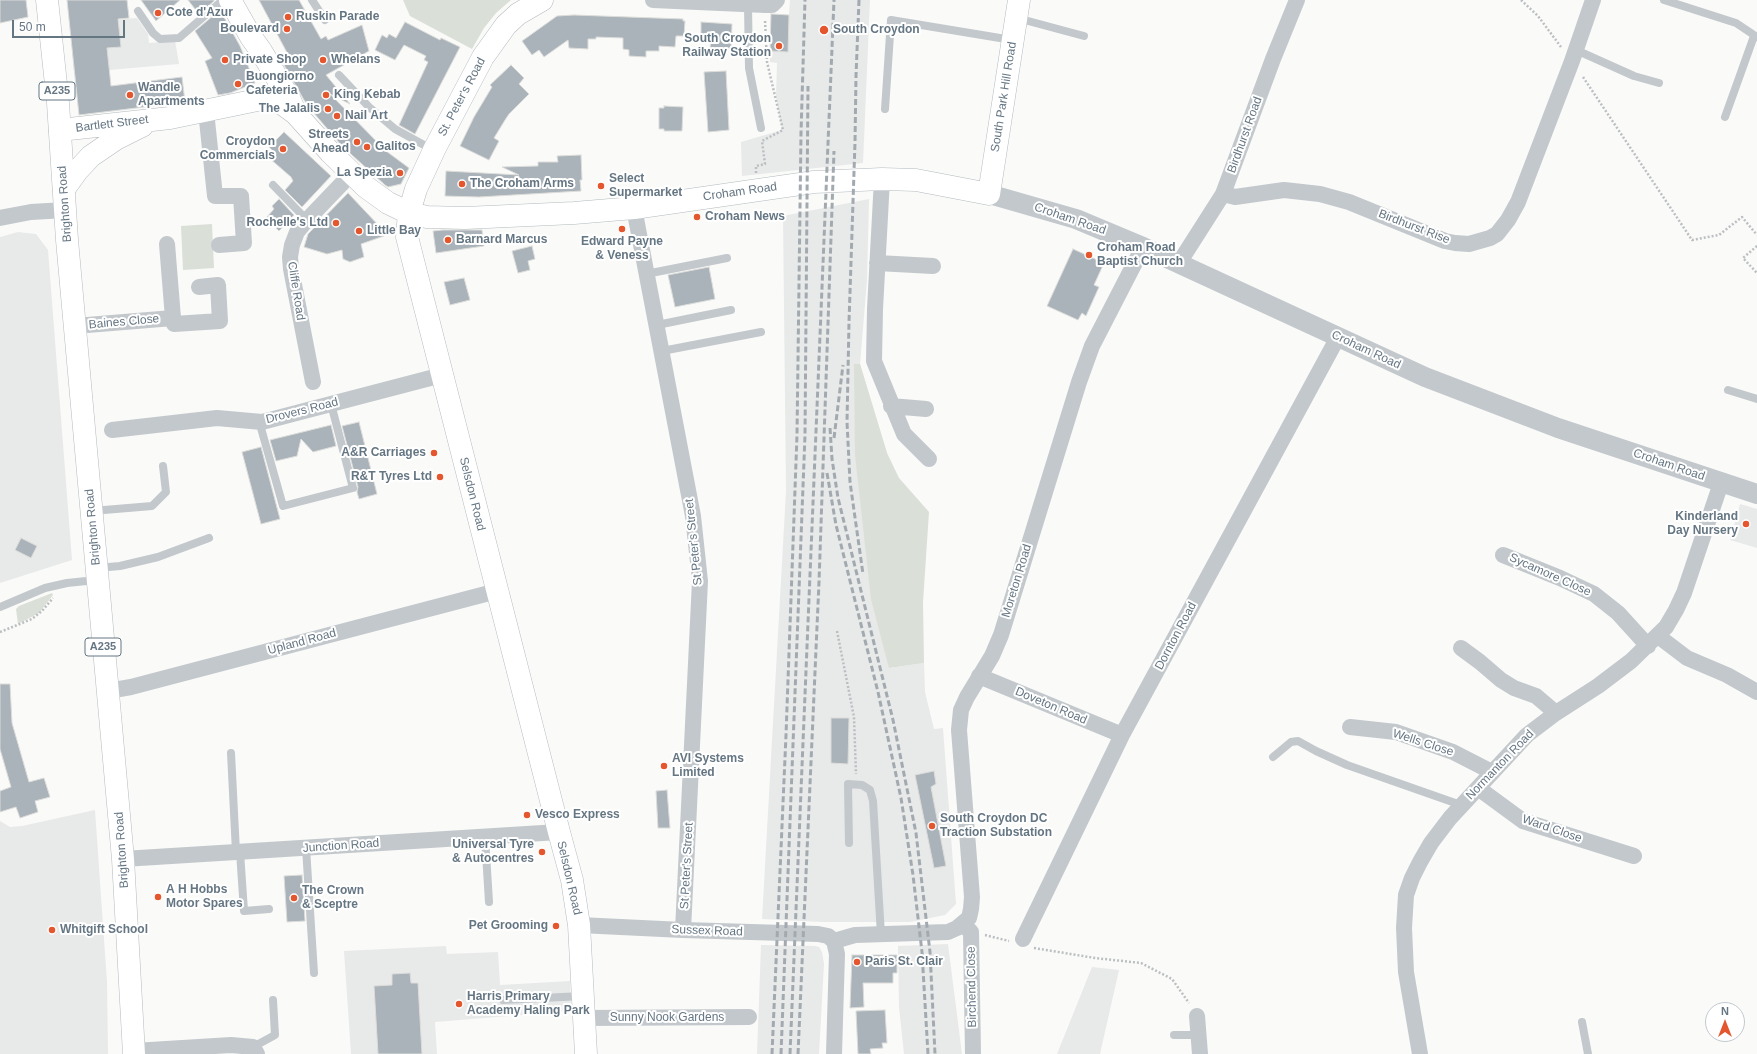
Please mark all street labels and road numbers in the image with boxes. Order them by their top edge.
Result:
street label: South Park Hill Road [988,41,1020,153]
street label: St. Peter's Road [435,55,489,139]
road number: A235 [39,82,75,100]
street label: Birdhurst Road [1225,95,1265,175]
street label: Bartlett Street [75,112,149,136]
street label: Brighton Road [55,165,75,243]
street label: Croham Road [702,180,778,204]
street label: Croham Road [1032,200,1108,238]
street label: Birdhurst Rise [1376,207,1452,247]
street label: Cliffe Road [284,261,308,321]
street label: Baines Close [88,312,160,332]
street label: Croham Road [1329,328,1403,372]
street label: Drovers Road [264,395,340,427]
street label: Croham Road [1631,446,1707,484]
street label: Selsdon Road [456,456,488,532]
street label: Brighton Road [82,488,104,566]
street label: St Peter's Street [682,498,706,586]
street label: Moreton Road [999,543,1035,619]
street label: Sycamore Close [1507,551,1593,599]
street label: Dornton Road [1152,600,1200,672]
street label: Upland Road [266,626,338,658]
road number: A235 [85,638,121,656]
street label: Doveton Road [1013,684,1089,728]
street label: Wells Close [1391,726,1455,760]
street label: Normanton Road [1463,727,1537,803]
street label: Brighton Road [112,811,132,889]
street label: Ward Close [1520,812,1584,846]
street label: St Peter's Street [678,822,696,910]
street label: Junction Road [302,836,380,856]
street label: Selsdon Road [554,840,584,916]
street label: Sussex Road [671,923,743,939]
street label: Birchend Close [964,946,980,1028]
street label: Sunny Nook Gardens [610,1011,724,1025]

